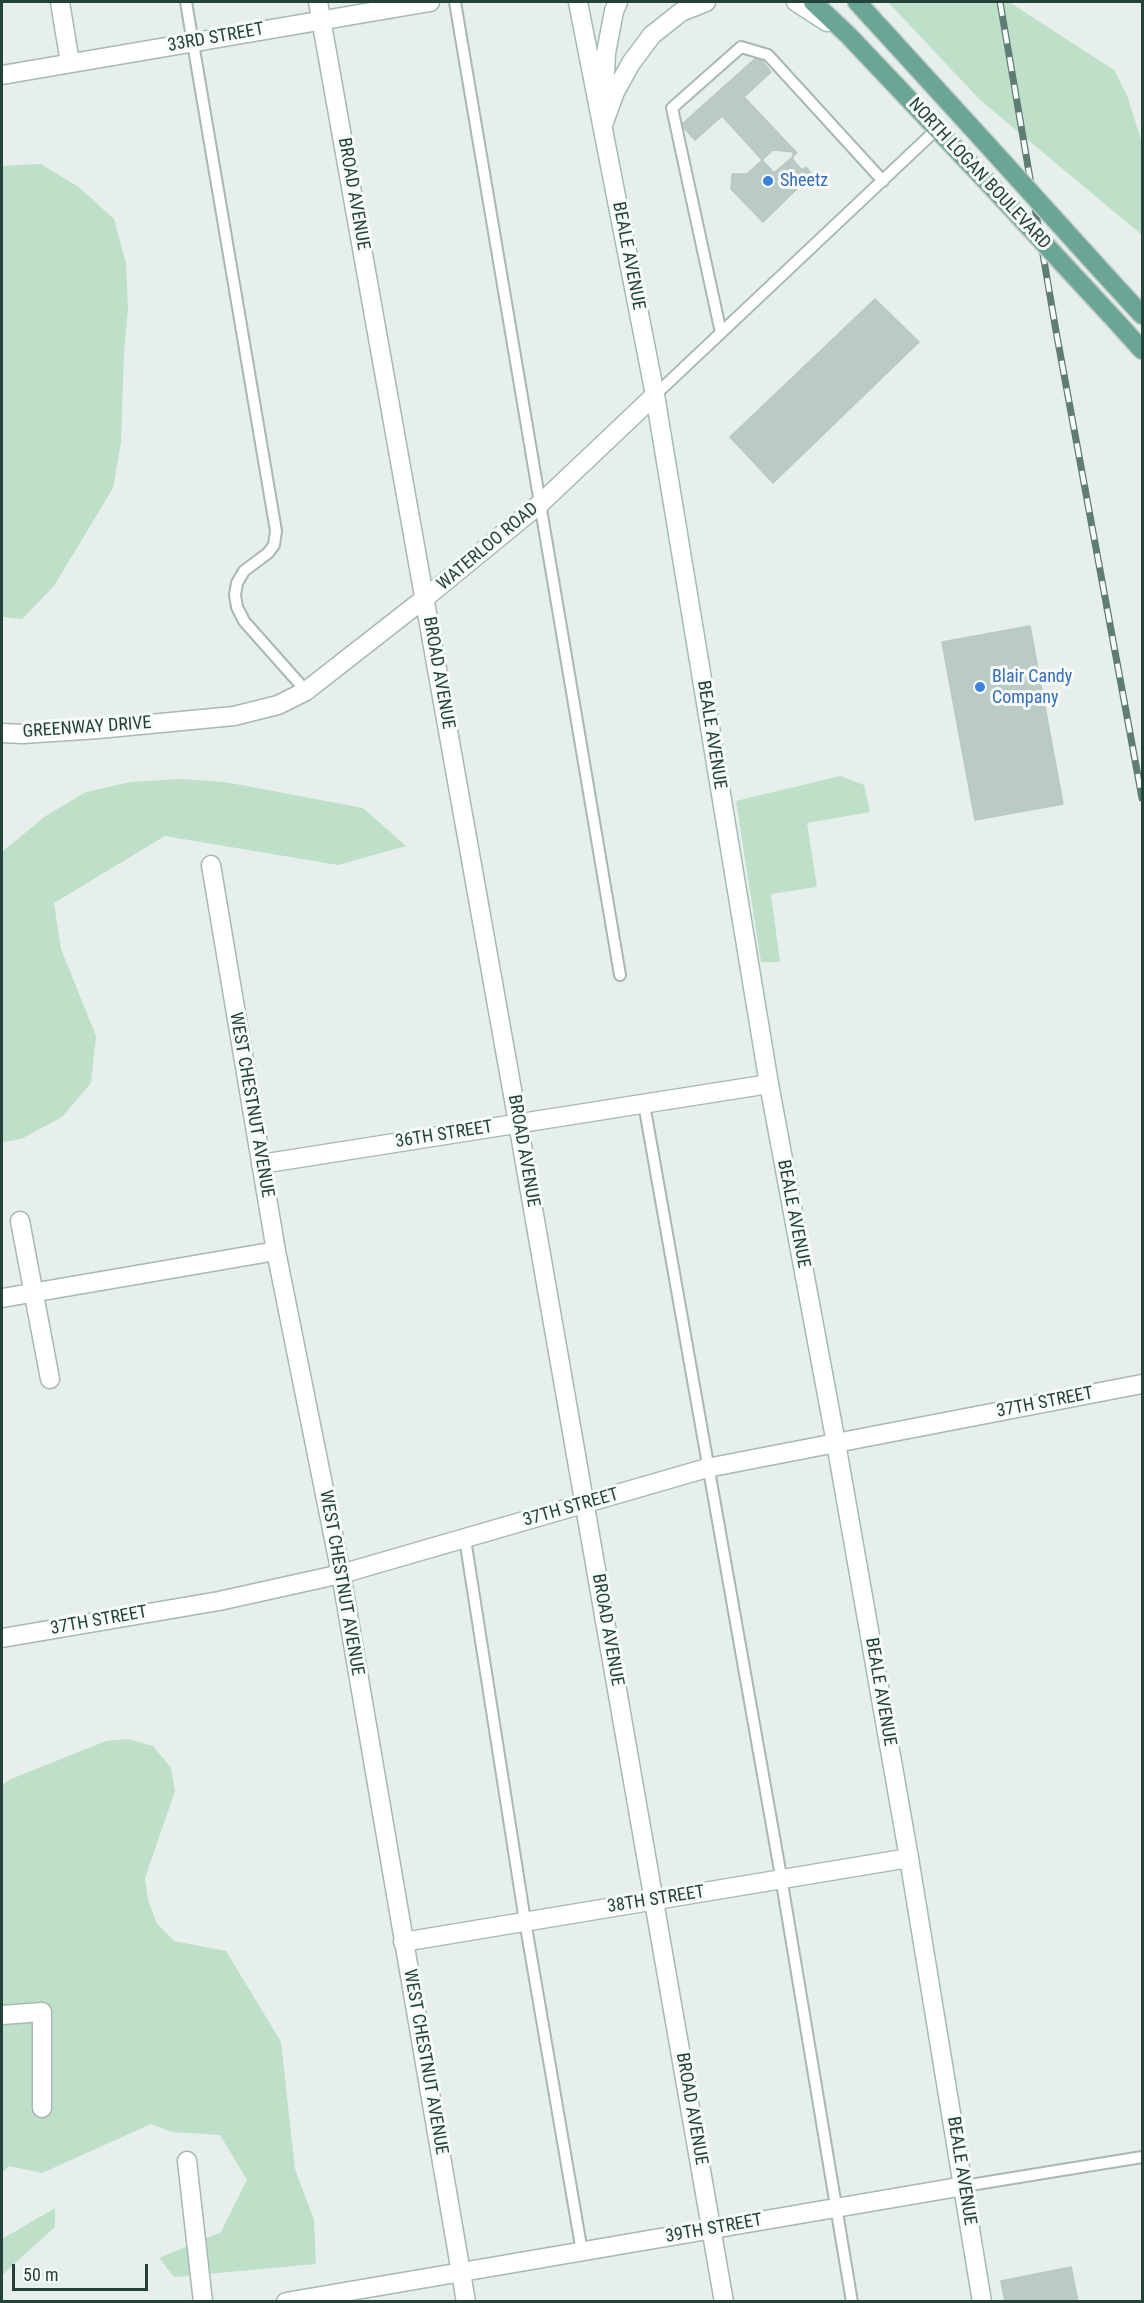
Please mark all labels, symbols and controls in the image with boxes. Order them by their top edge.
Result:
street label: 33RD STREET [166,19,266,57]
street label: NORTH LOGAN BOULEVARD [903,94,1055,254]
street label: BROAD AVENUE [332,136,374,252]
place label: Sheetz [780,170,828,192]
marker: Sheetz [761,174,775,188]
street label: BEALE AVENUE [607,200,649,312]
street label: WATERLOO ROAD [433,499,543,595]
street label: BROAD AVENUE [417,615,459,731]
place label: Blair Candy Company [992,666,1072,708]
street label: BEALE AVENUE [692,679,730,791]
marker: Blair Candy Company [973,680,987,694]
street label: GREENWAY DRIVE [22,713,152,743]
street label: WEST CHESTNUT AVENUE [224,1010,278,1200]
street label: BROAD AVENUE [502,1093,544,1209]
street label: 36TH STREET [394,1117,494,1153]
street label: BEALE AVENUE [772,1158,814,1270]
street label: 37TH STREET [995,1383,1095,1423]
street label: 37TH STREET [521,1484,621,1532]
street label: WEST CHESTNUT AVENUE [314,1488,368,1678]
street label: BROAD AVENUE [586,1572,628,1688]
street label: 37TH STREET [49,1602,149,1640]
street label: BEALE AVENUE [860,1636,900,1748]
street label: 38TH STREET [606,1882,706,1918]
street label: WEST CHESTNUT AVENUE [398,1967,452,2157]
street label: BROAD AVENUE [670,2051,712,2167]
street label: BEALE AVENUE [942,2115,980,2227]
street label: 39TH STREET [664,2210,764,2248]
scale bar [15,2252,152,2290]
text: 50 m [23,2264,58,2285]

